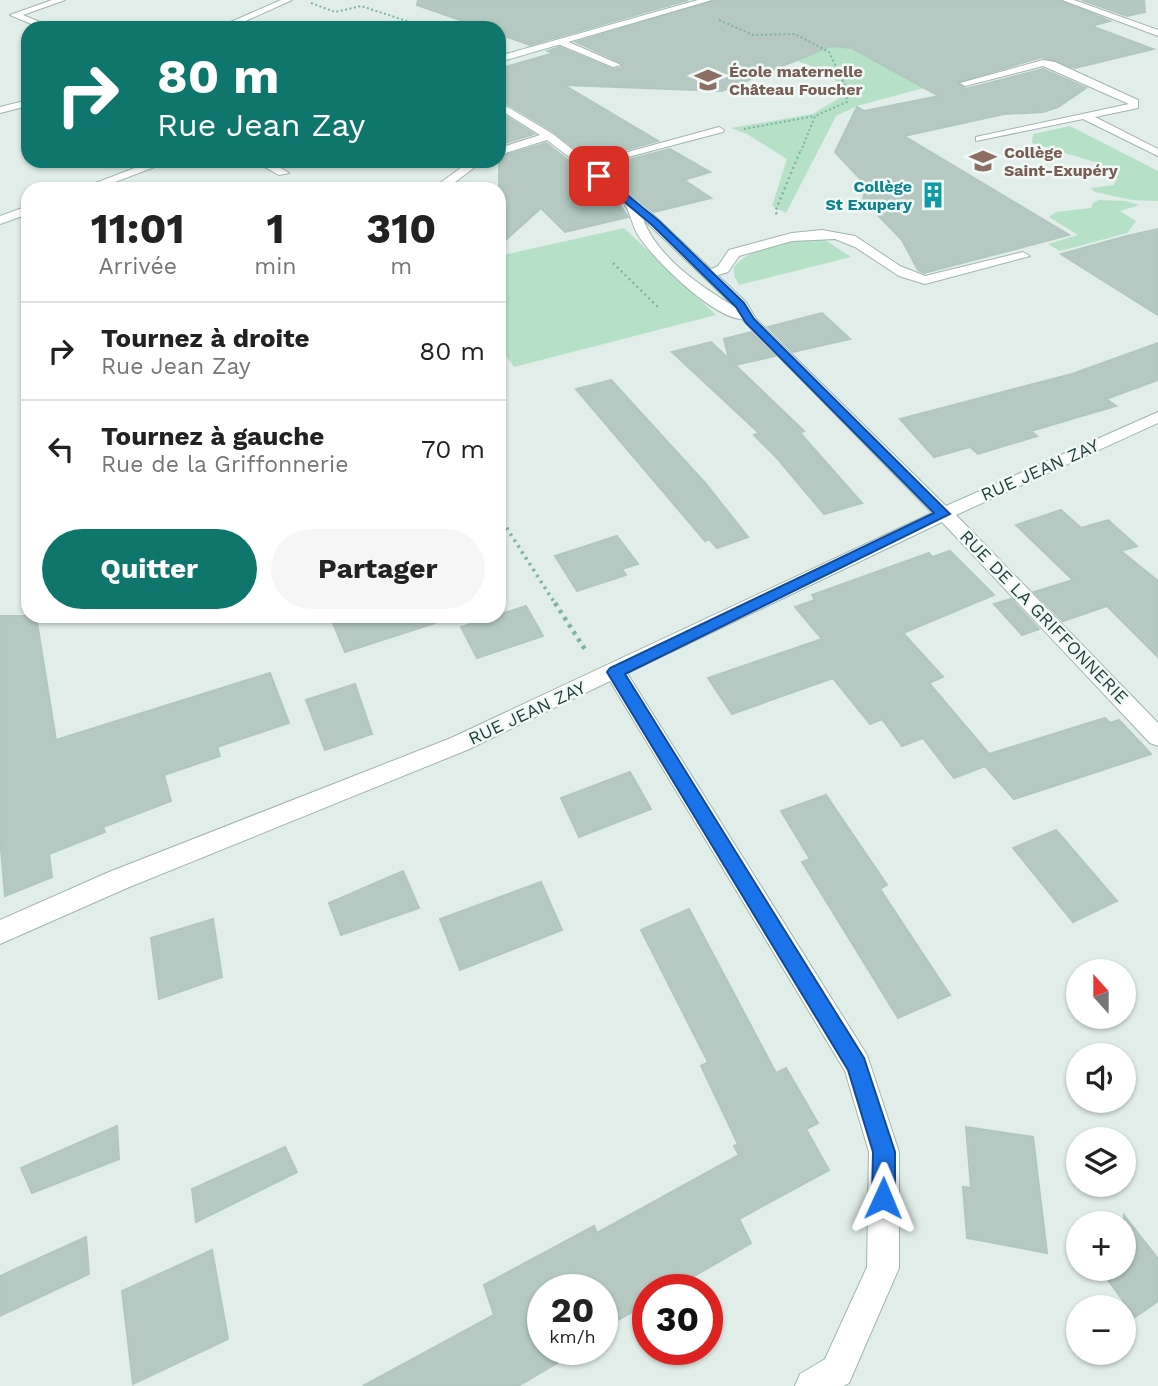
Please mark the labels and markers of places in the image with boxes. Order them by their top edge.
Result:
place label: École maternelle Château Foucher [729,62,863,99]
school or university icon: École maternelle Château Foucher [693,65,723,95]
place label: Collège Saint-Exupéry [1004,143,1119,180]
pin [569,146,629,206]
school or university icon: Collège Saint-Exupéry [968,146,998,176]
place label: Collège St Exupery [826,177,913,214]
building icon: Collège St Exupery [918,180,948,210]

